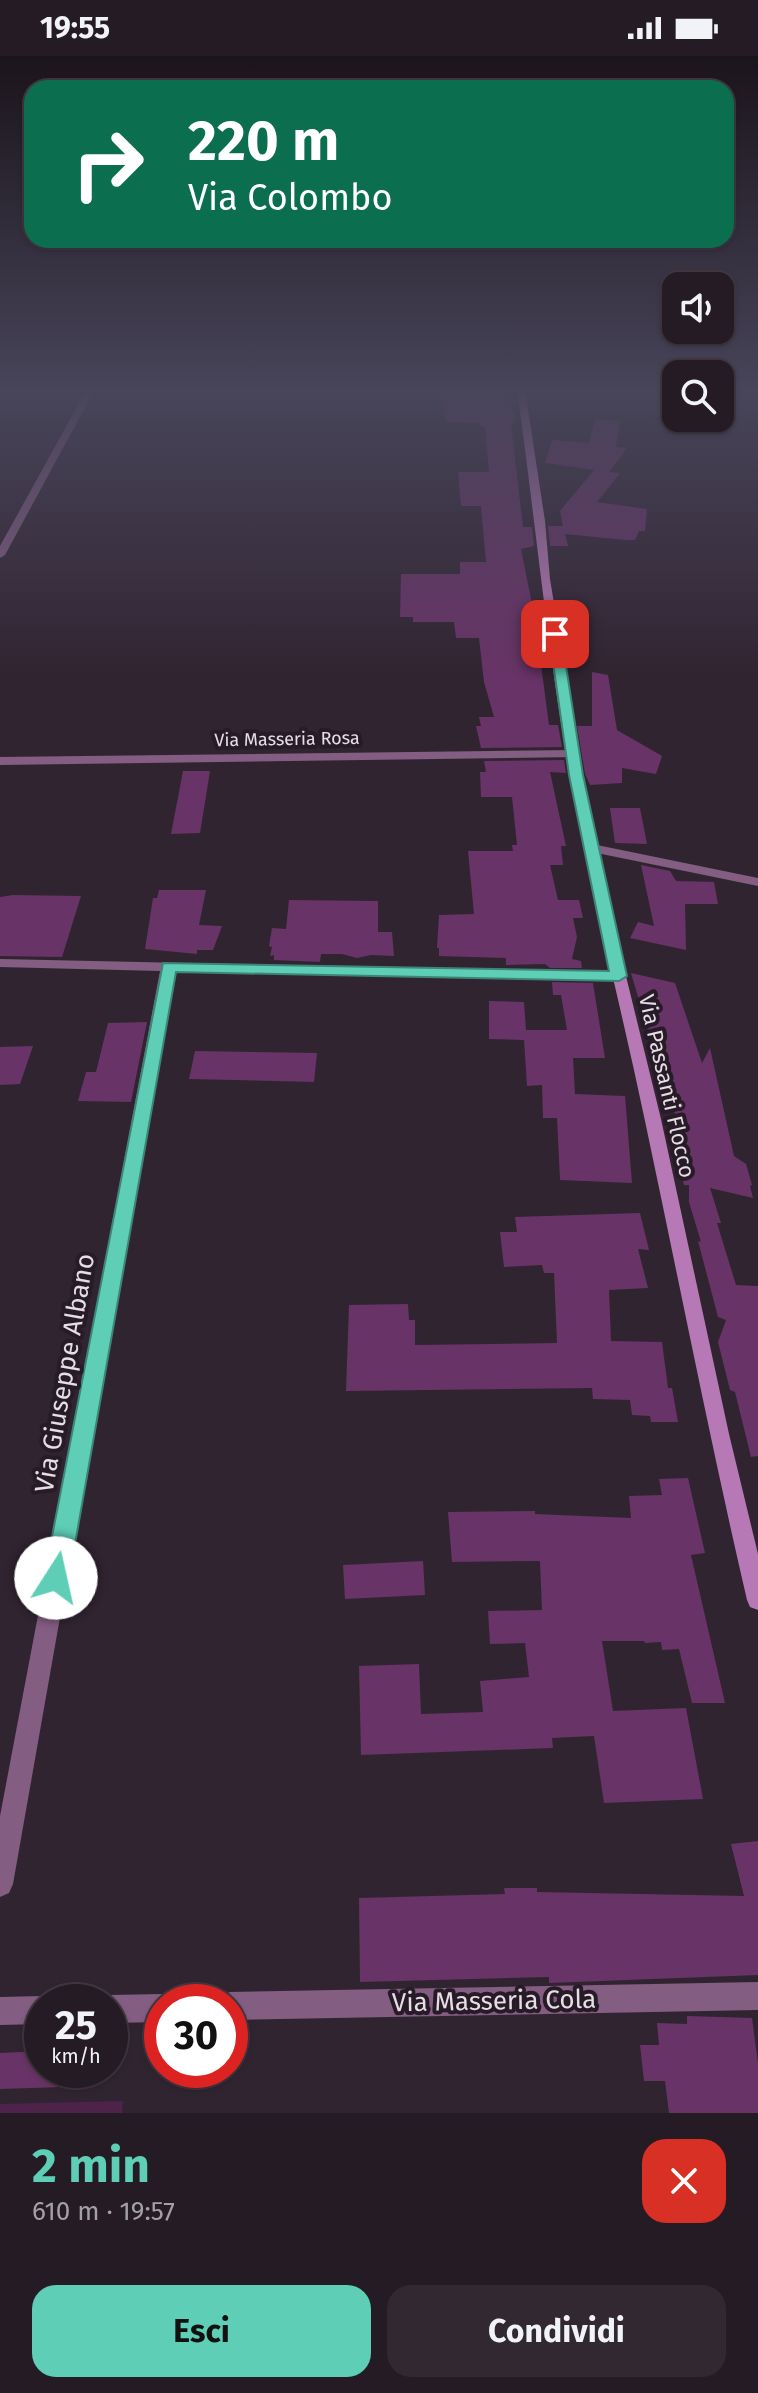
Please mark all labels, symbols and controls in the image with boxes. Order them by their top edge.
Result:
text: 19:55 [40,10,110,46]
text: 220 m [188,108,339,175]
icon: right [56,112,160,216]
text: Via Colombo [188,176,392,220]
map controls [662,272,734,432]
button: sound [662,272,734,344]
button: search [662,360,734,432]
pin [521,600,589,668]
icon: arrive [533,612,577,656]
street label: Via Masseria Rosa [214,727,360,751]
street label: Via Passanti Flocco [633,992,701,1180]
street label: Via Giuseppe Albano [29,1251,101,1495]
position arrow [14,1536,98,1620]
speed limit sign: 30 [144,1984,248,2088]
street label: Via Masseria Cola [392,1984,596,2018]
text: 25 [55,2002,97,2050]
text: km/h [51,2044,101,2068]
text: 2 min [32,2137,150,2195]
button: close [642,2139,726,2223]
text: 610 m · 19:57 [32,2196,175,2227]
button: Esci [32,2285,371,2377]
button: Condividi [387,2285,726,2377]

